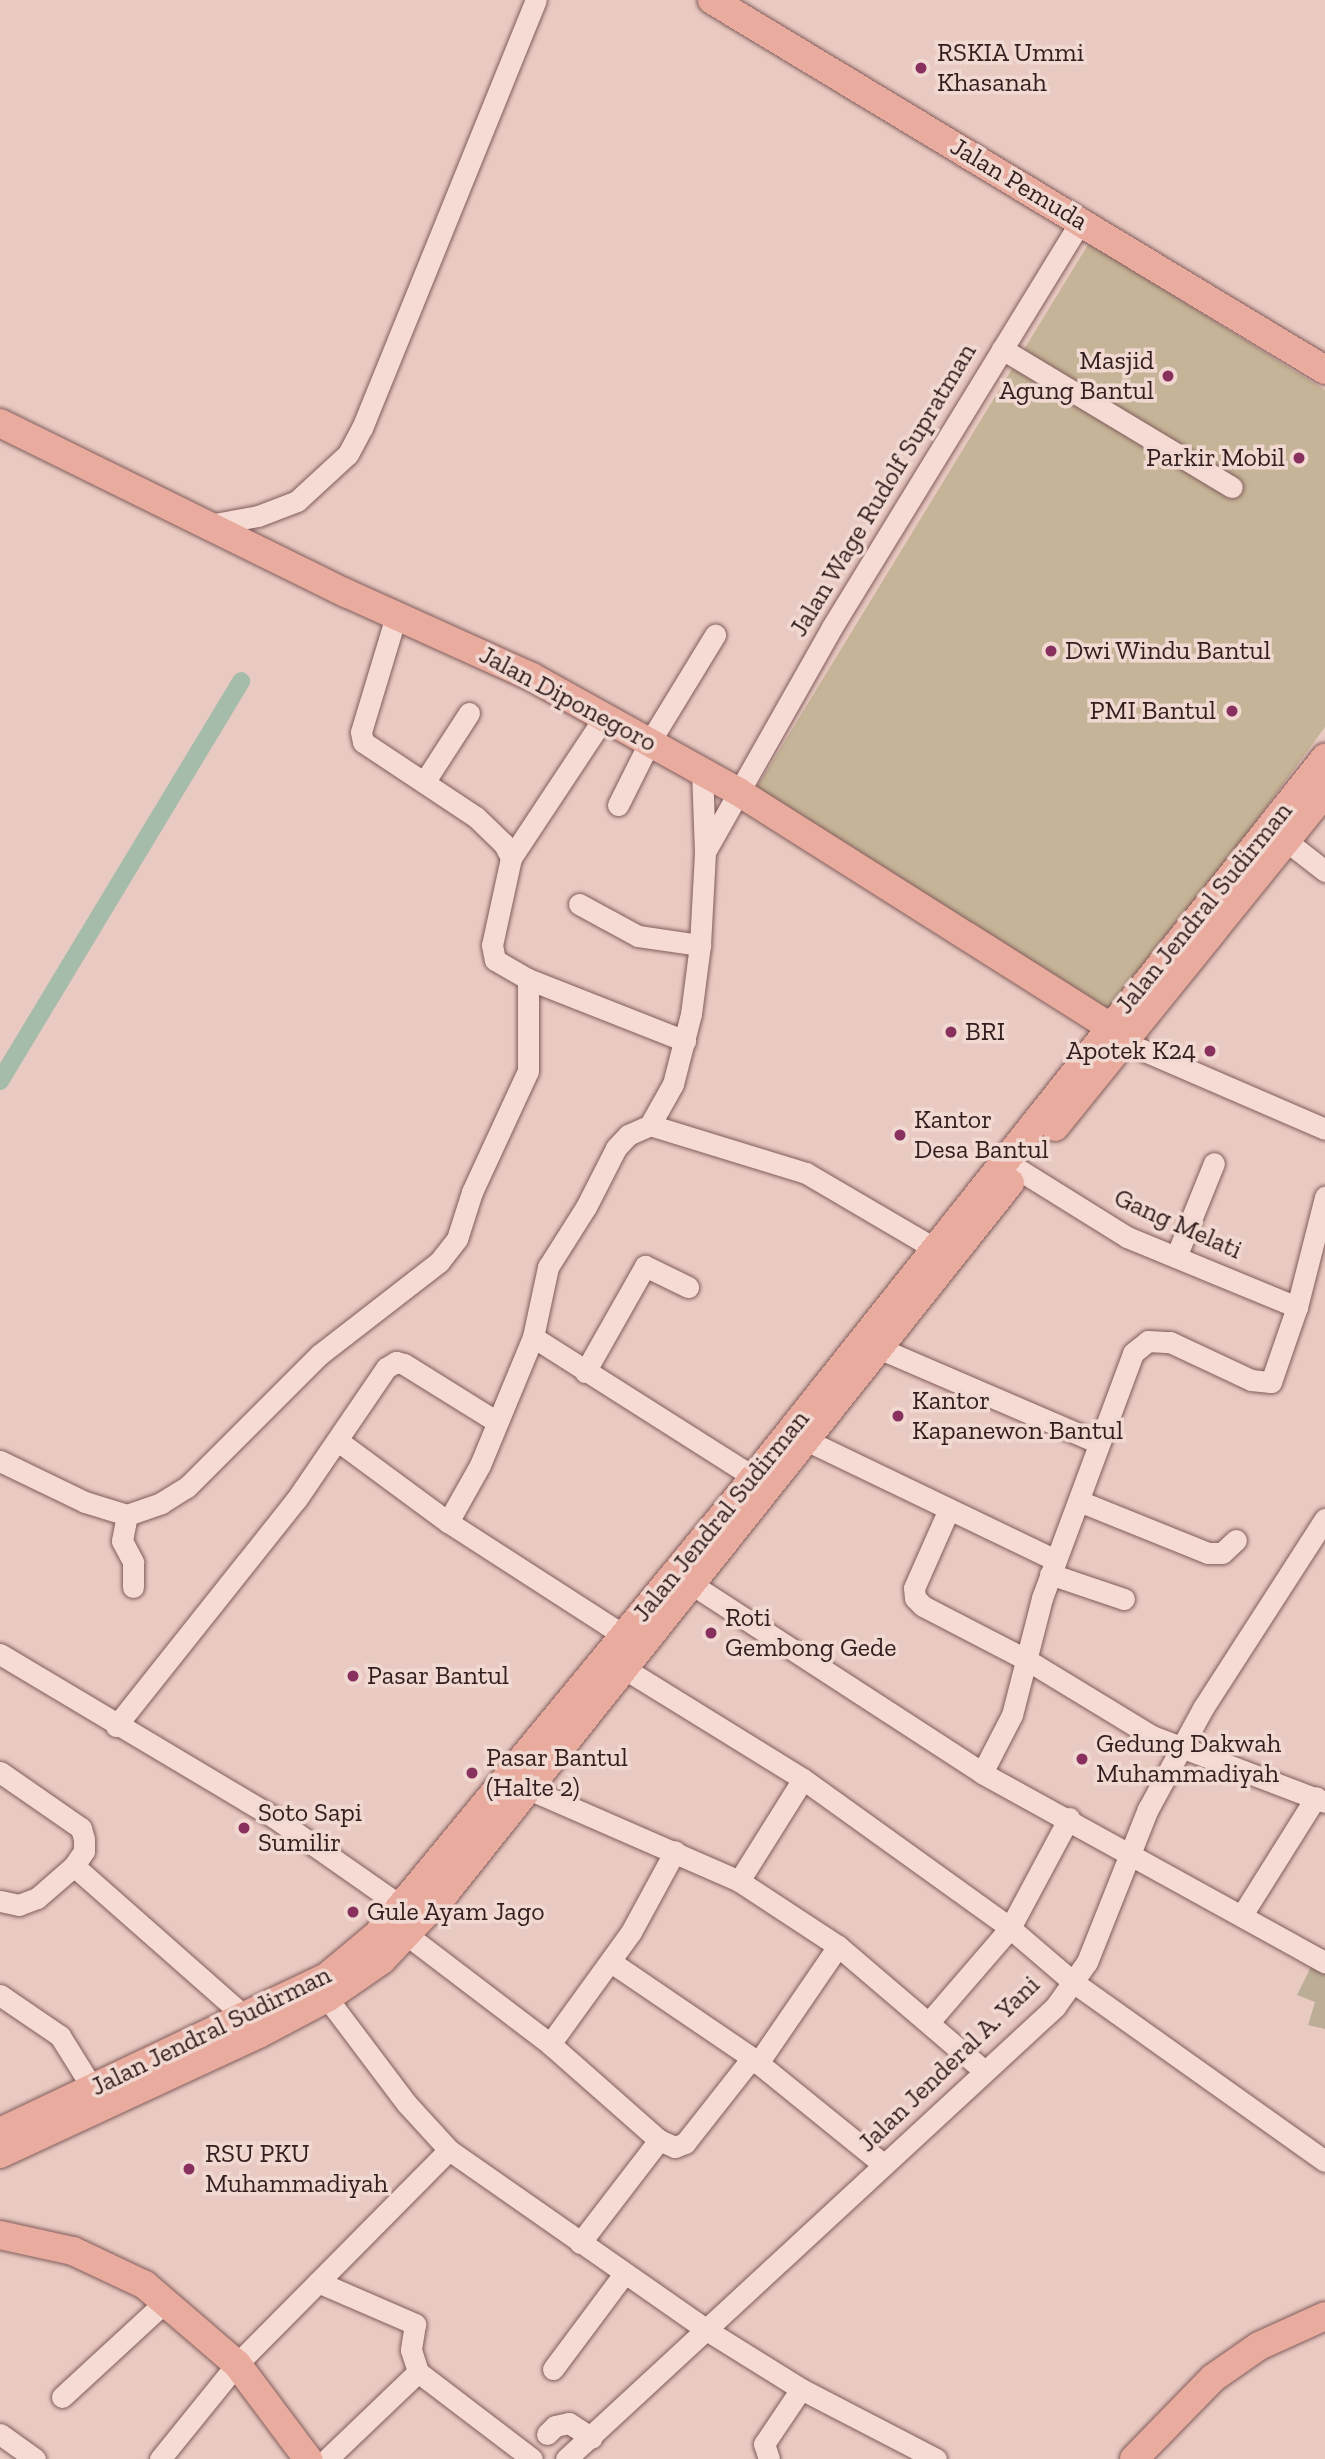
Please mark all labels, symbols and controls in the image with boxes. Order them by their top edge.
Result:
place label: RSKIA Ummi Khasanah [937,37,1085,98]
marker: RSKIA Ummi Khasanah [911,58,931,78]
street label: Jalan Pemuda [945,131,1093,237]
street label: Jalan Wage Rudolf Supratman [783,337,983,643]
place label: Masjid Agung Bantul [999,345,1154,406]
marker: Masjid Agung Bantul [1160,368,1176,384]
place label: Parkir Mobil [1146,442,1285,474]
marker: Parkir Mobil [1291,450,1307,466]
place label: Dwi Windu Bantul [1065,635,1272,667]
street label: Jalan Diponegoro [474,639,662,759]
marker: Dwi Windu Bantul [1043,643,1059,659]
place label: PMI Bantul [1090,695,1216,727]
marker: PMI Bantul [1222,701,1242,721]
street label: Jalan Jendral Sudirman [1109,796,1299,1020]
place label: BRI [965,1016,1005,1048]
marker: BRI [943,1024,959,1040]
place label: Apotek K24 [1066,1035,1196,1067]
marker: Apotek K24 [1202,1043,1218,1059]
place label: Kantor Desa Bantul [914,1104,1049,1166]
marker: Kantor Desa Bantul [892,1127,908,1143]
street label: Gang Melati [1109,1182,1247,1266]
place label: Kantor Kapanewon Bantul [912,1385,1123,1446]
street label: Jalan Jendral Sudirman [626,1404,816,1628]
marker: Kantor Kapanewon Bantul [890,1408,906,1424]
place label: Roti Gembong Gede [725,1602,897,1664]
marker: Roti Gembong Gede [703,1625,719,1641]
place label: Pasar Bantul [367,1660,509,1692]
marker: Pasar Bantul [345,1668,361,1684]
place label: Gedung Dakwah Muhammadiyah [1096,1728,1281,1790]
place label: Pasar Bantul (Halte 2) [486,1742,628,1803]
marker: Gedung Dakwah Muhammadiyah [1074,1751,1090,1767]
marker: Pasar Bantul (Halte 2) [464,1765,480,1781]
place label: Soto Sapi Sumilir [258,1797,362,1858]
marker: Soto Sapi Sumilir [236,1820,252,1836]
place label: Gule Ayam Jago [367,1896,546,1928]
marker: Gule Ayam Jago [345,1904,361,1920]
street label: Jalan Jendral Sudirman [86,1959,336,2103]
street label: Jalan Jenderal A. Yani [851,1969,1047,2159]
place label: RSU PKU Muhammadiyah [205,2138,388,2200]
marker: RSU PKU Muhammadiyah [179,2159,199,2179]

